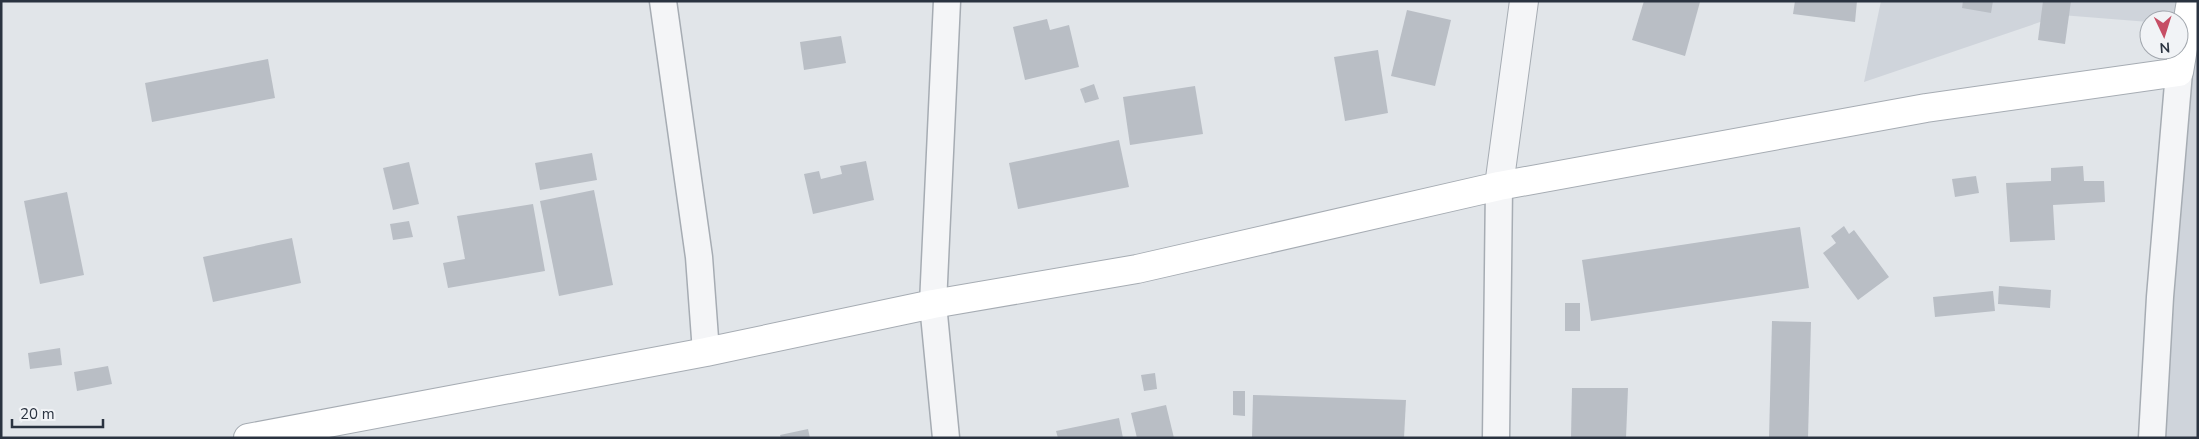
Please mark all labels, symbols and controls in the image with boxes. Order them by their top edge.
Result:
north arrow [2139,10,2189,60]
text: N [2159,38,2171,57]
scale bar [12,396,104,428]
text: 20 m [20,404,55,424]

